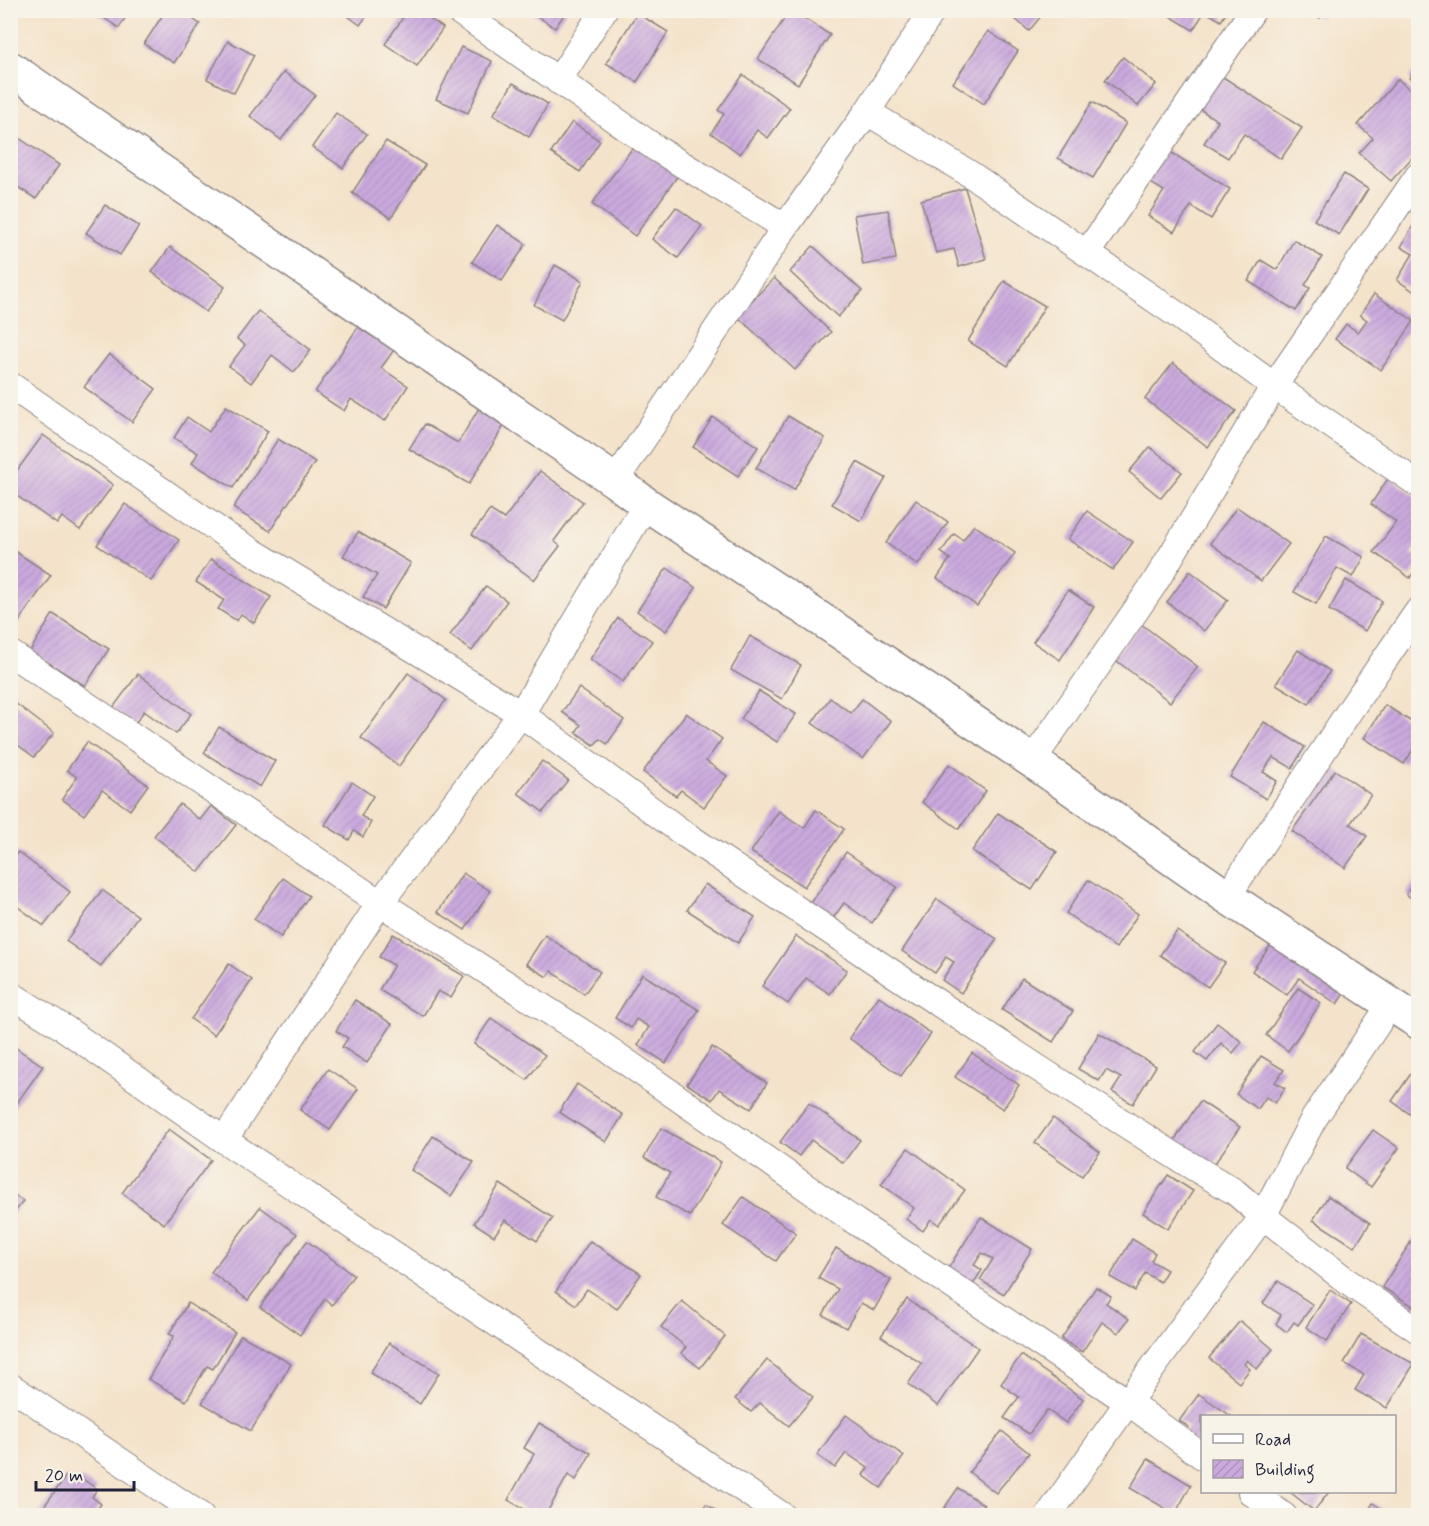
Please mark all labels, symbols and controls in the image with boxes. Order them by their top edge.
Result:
legend [1201,1415,1396,1493]
text: Road [1255,1428,1291,1452]
scale bar [36,1454,134,1492]
text: Building [1255,1458,1315,1484]
text: 20 m [45,1464,83,1488]

